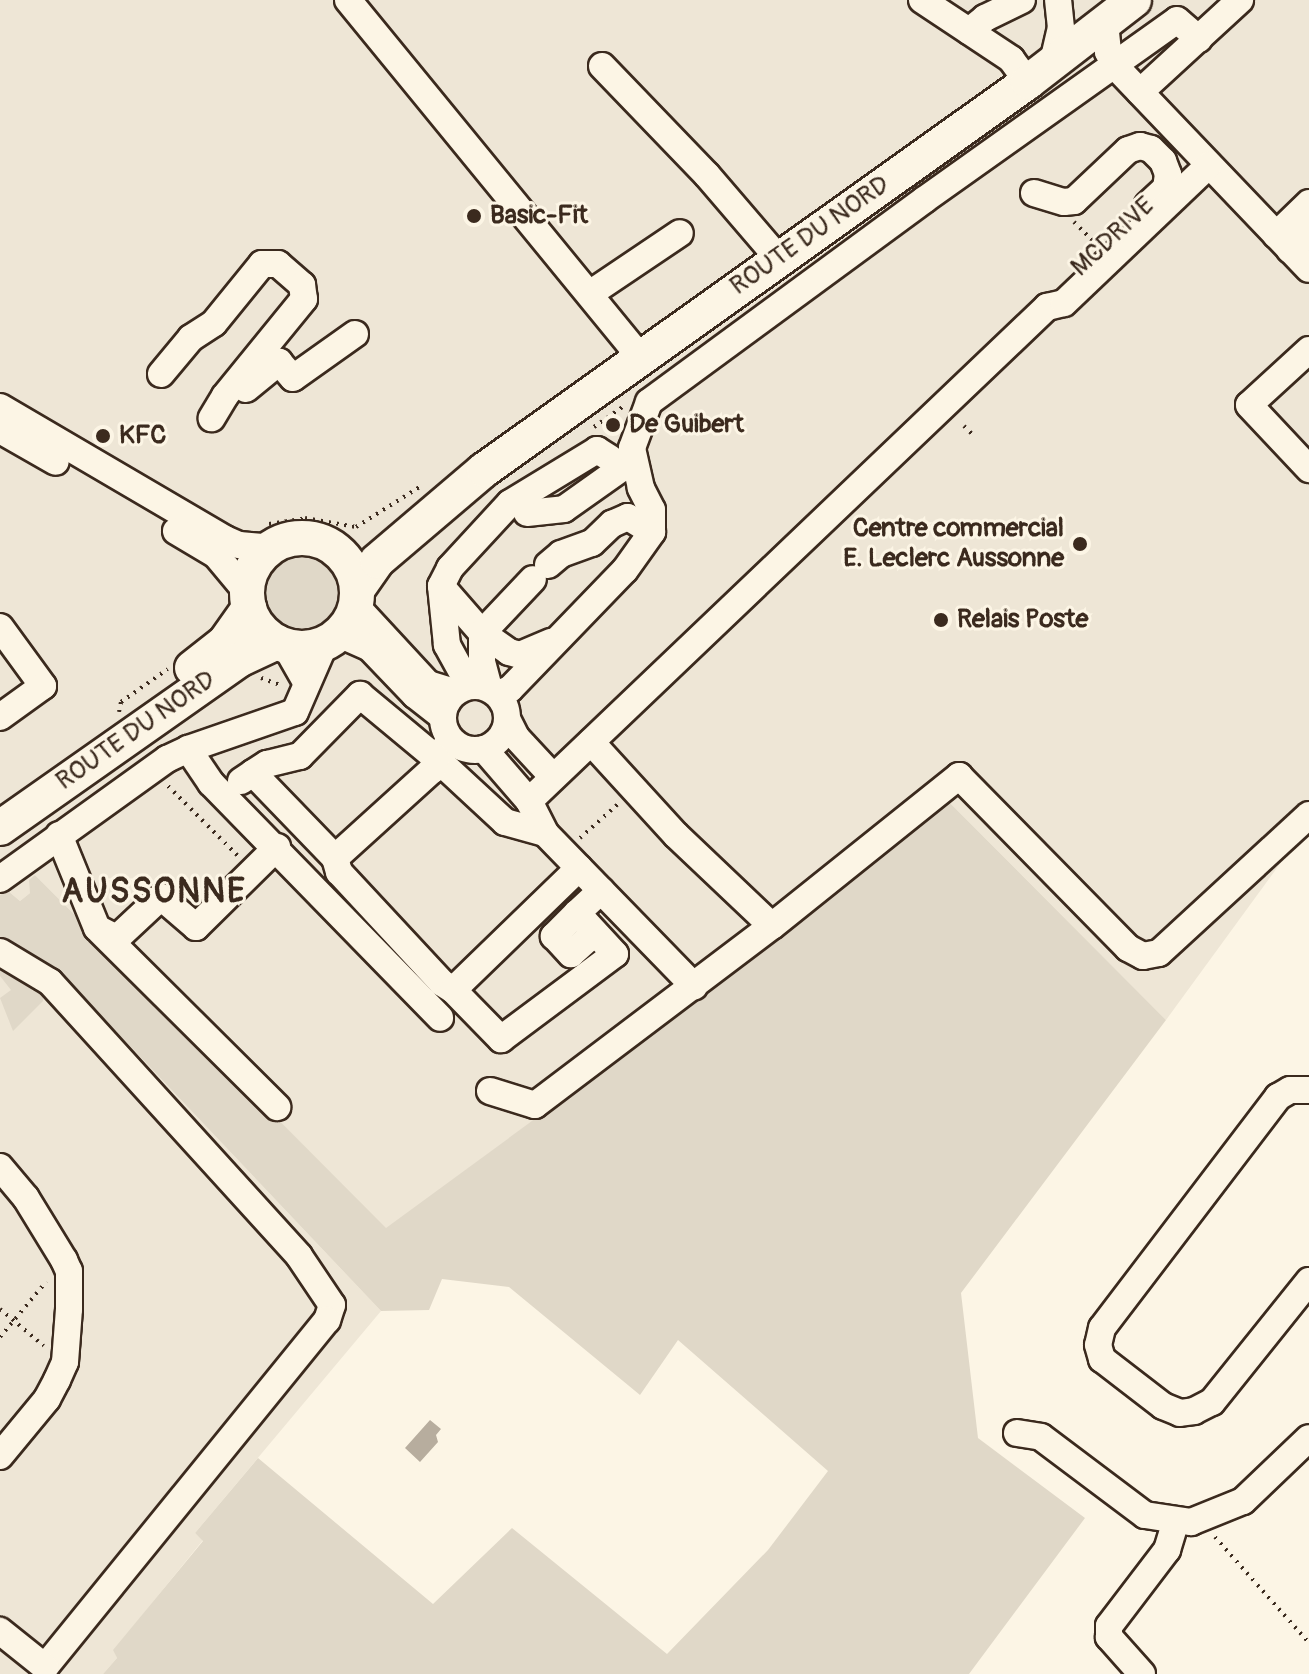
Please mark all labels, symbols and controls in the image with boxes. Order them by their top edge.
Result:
street label: ROUTE DU NORD [724,170,896,302]
street label: MCDRIVE [1065,191,1161,283]
place label: Basic-Fit [490,200,588,232]
marker: Basic-Fit [465,207,483,225]
place label: De Guibert [629,409,744,441]
marker: De Guibert [604,416,622,434]
place label: KFC [119,420,166,452]
marker: KFC [94,427,112,445]
place label: Centre commercial E. Leclerc Aussonne [843,513,1064,574]
marker: Centre commercial E. Leclerc Aussonne [1071,535,1089,553]
place label: Relais Poste [957,604,1088,636]
marker: Relais Poste [932,611,950,629]
street label: ROUTE DU NORD [50,665,222,797]
district label: AUSSONNE [61,872,247,912]

